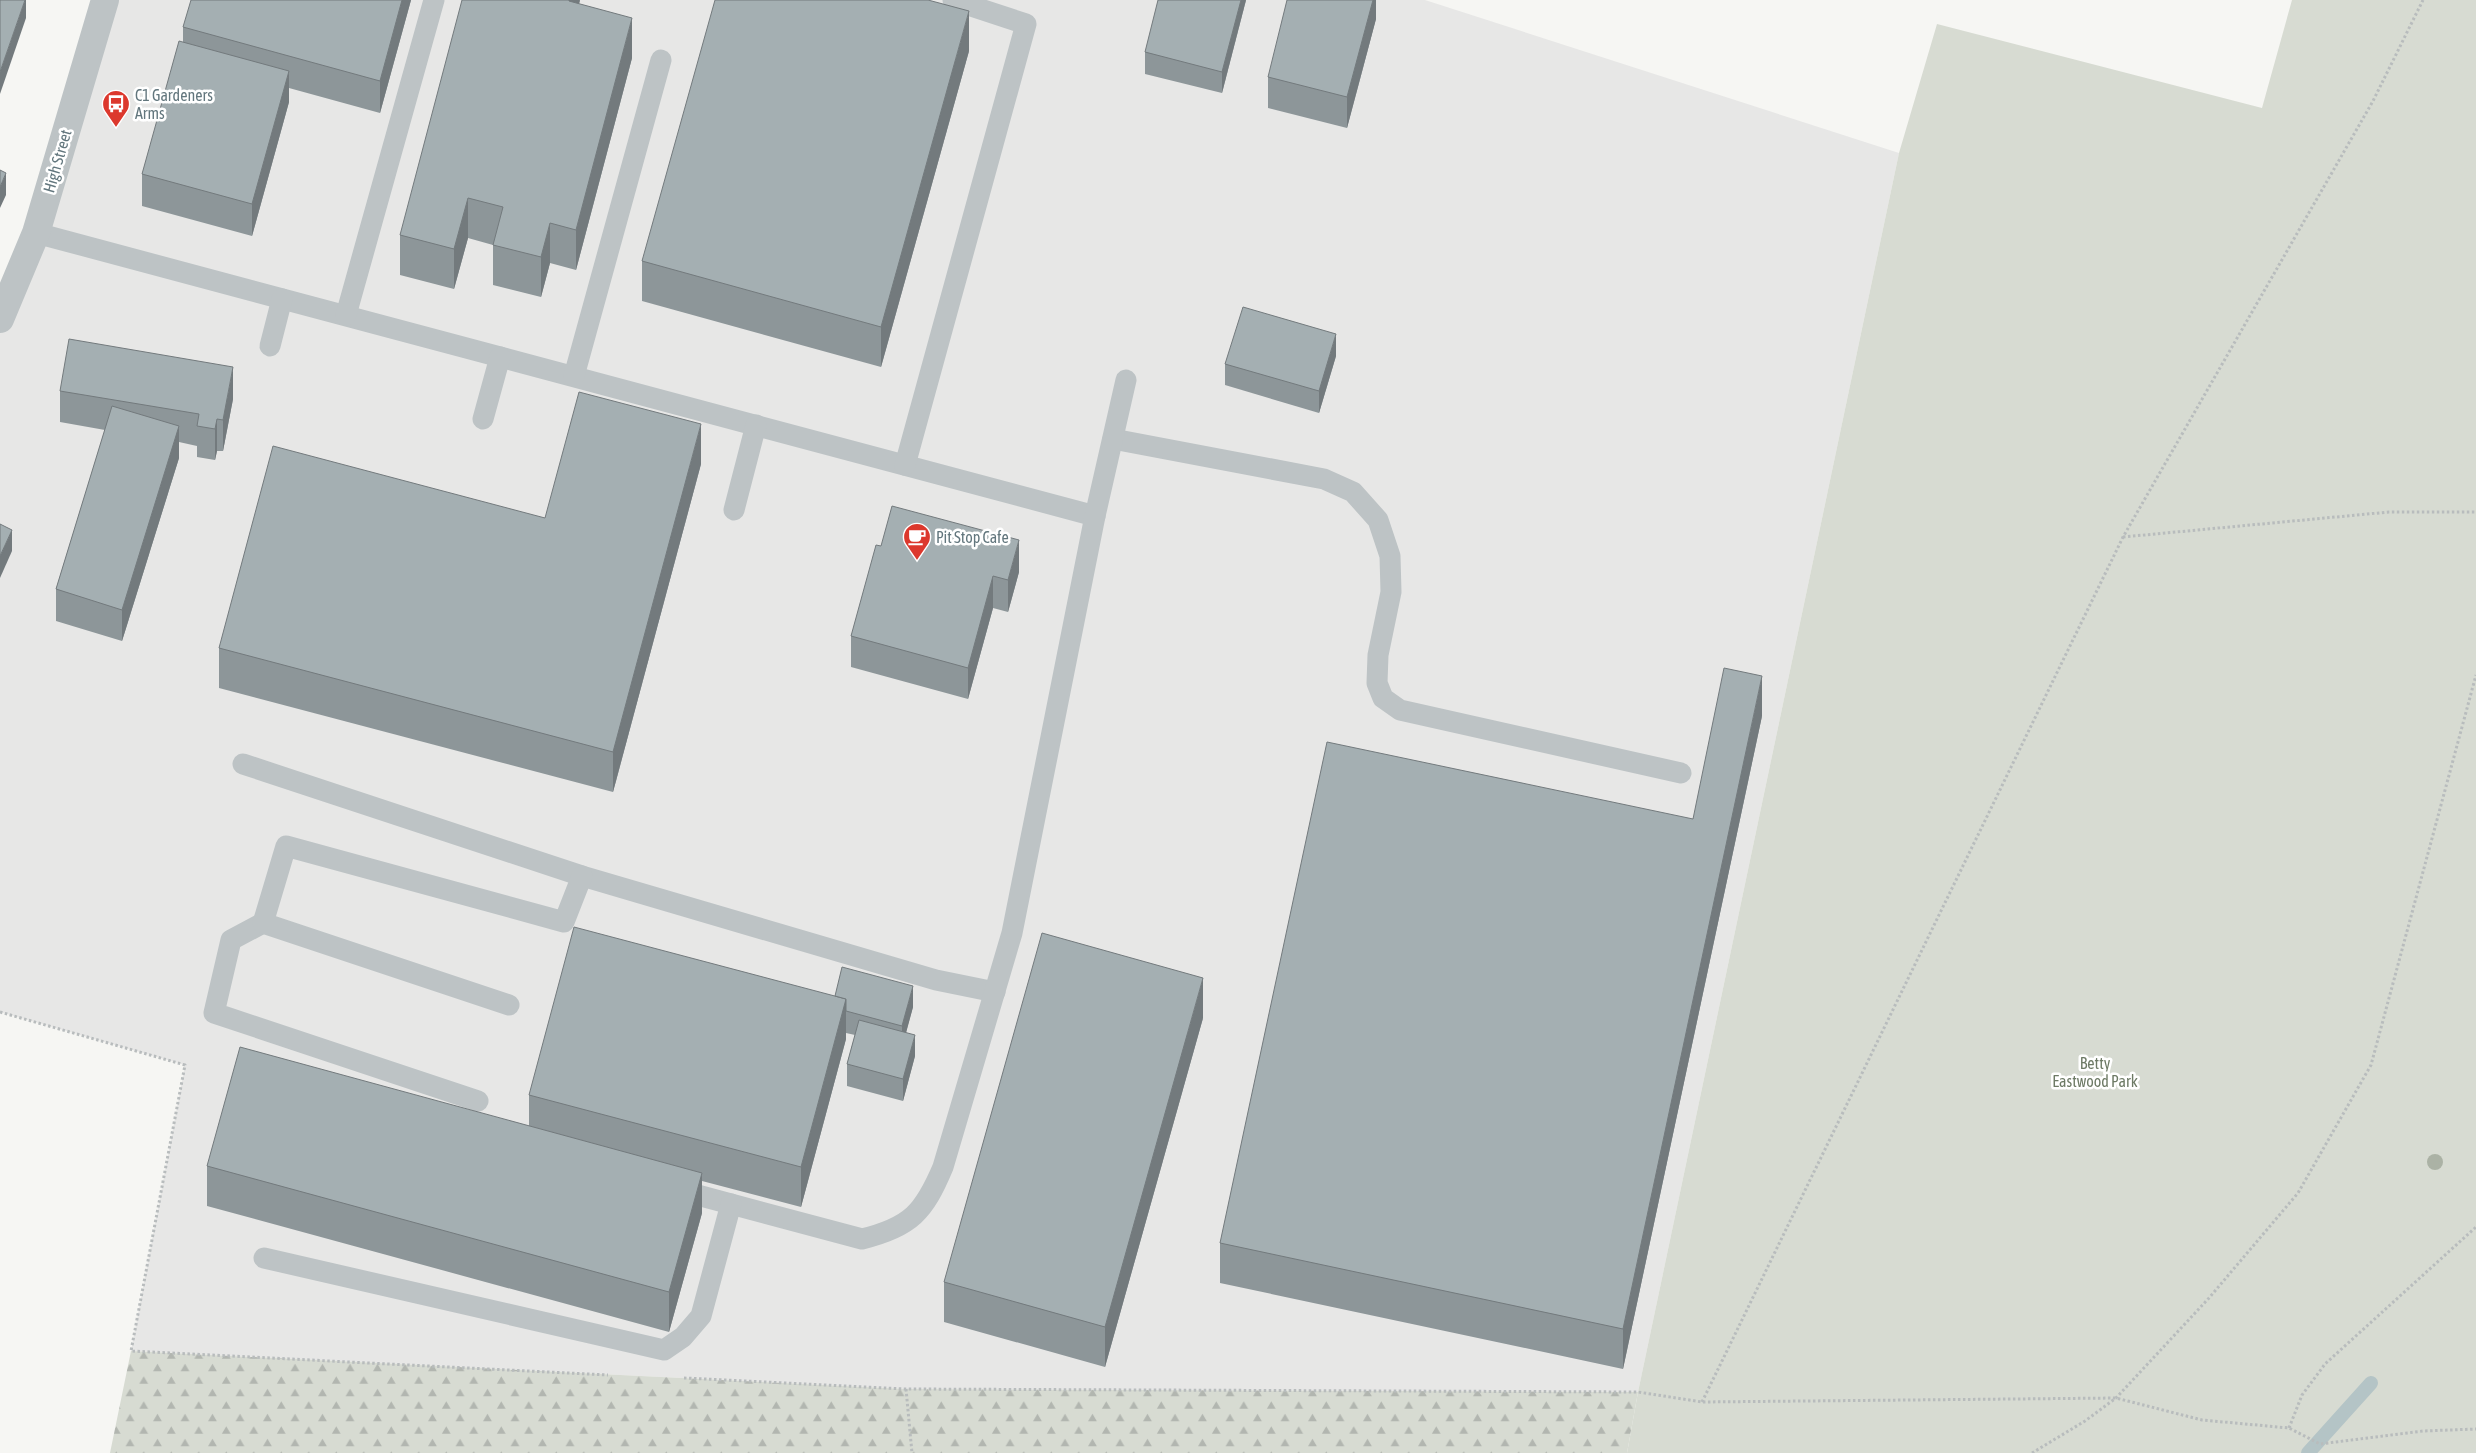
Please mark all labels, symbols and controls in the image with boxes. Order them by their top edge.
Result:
place label: C1 Gardeners Arms [135,86,213,122]
bus stop icon: C1 Gardeners Arms [101,89,131,128]
street label: High Street [39,127,76,195]
cafe icon: Pit Stop Cafe [902,522,932,561]
place label: Pit Stop Cafe [936,528,1009,547]
park label: Betty Eastwood Park [2052,1054,2138,1090]

